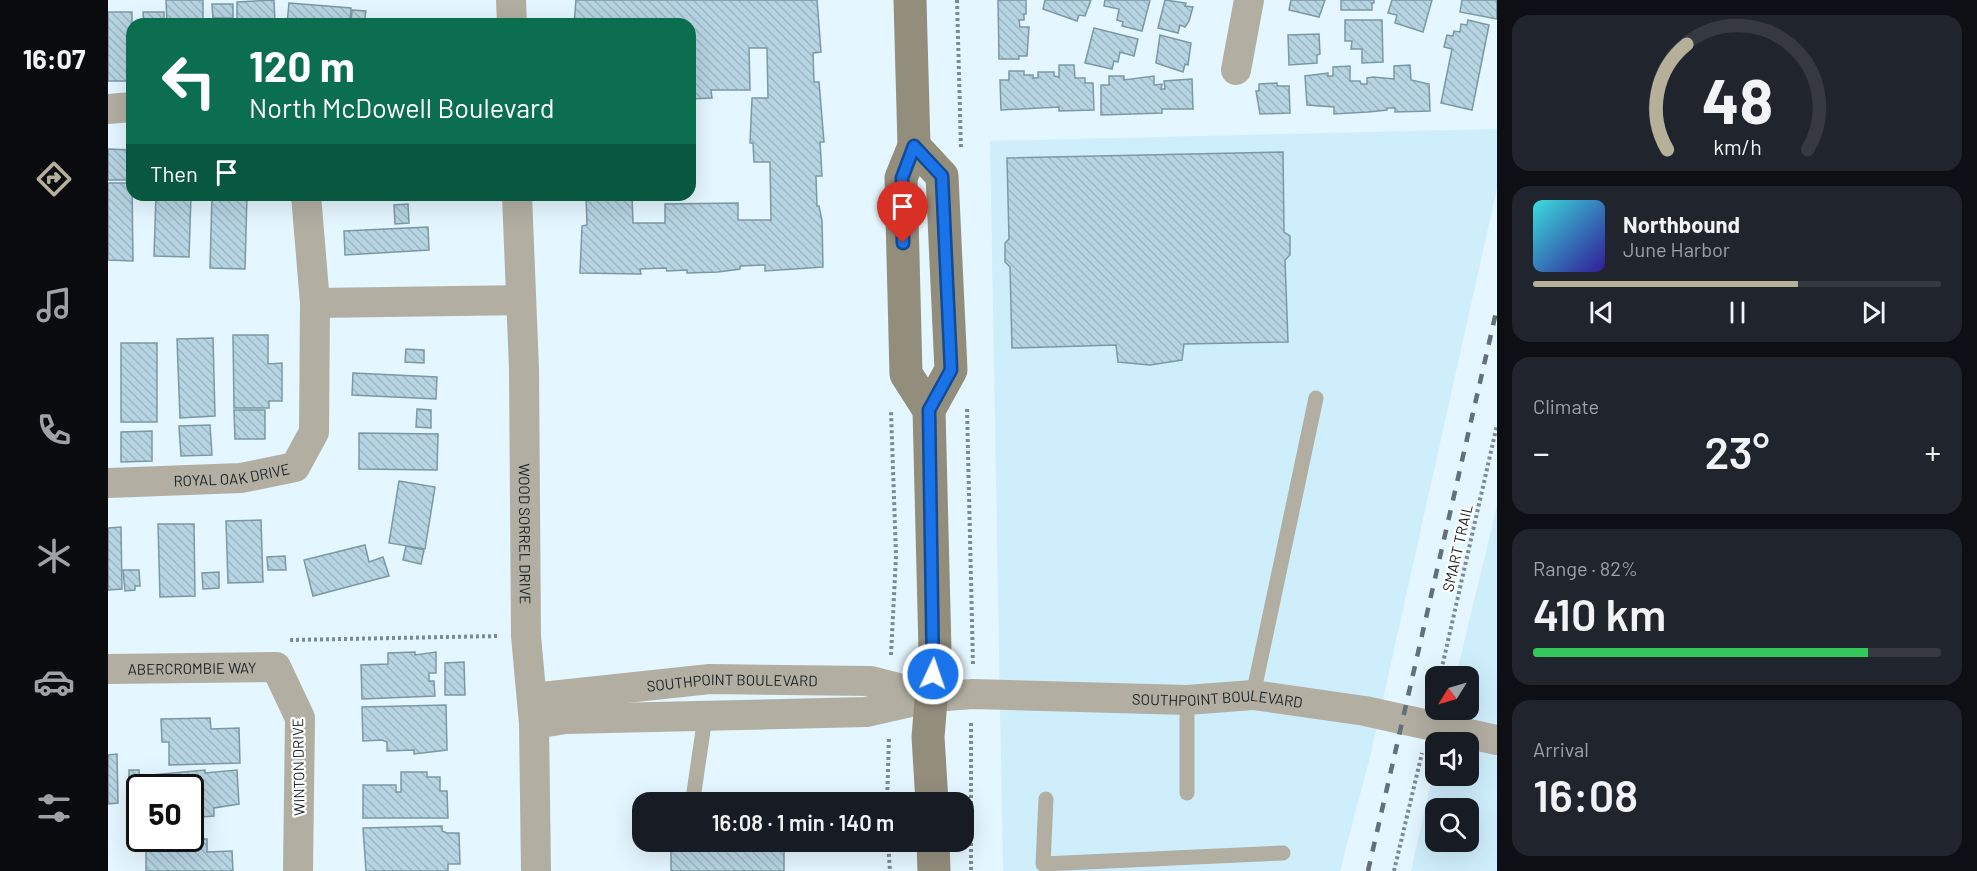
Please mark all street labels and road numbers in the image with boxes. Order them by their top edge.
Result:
street label: ROYAL OAK DRIVE [173,459,291,490]
street label: WOOD SORREL DRIVE [516,463,535,604]
street label: SMART TRAIL [1438,503,1476,593]
street label: ABERCROMBIE WAY [127,658,257,678]
street label: SOUTHPOINT BOULEVARD [646,670,818,695]
street label: SOUTHPOINT BOULEVARD [1132,686,1304,711]
street label: WINTON DRIVE [288,718,308,816]

